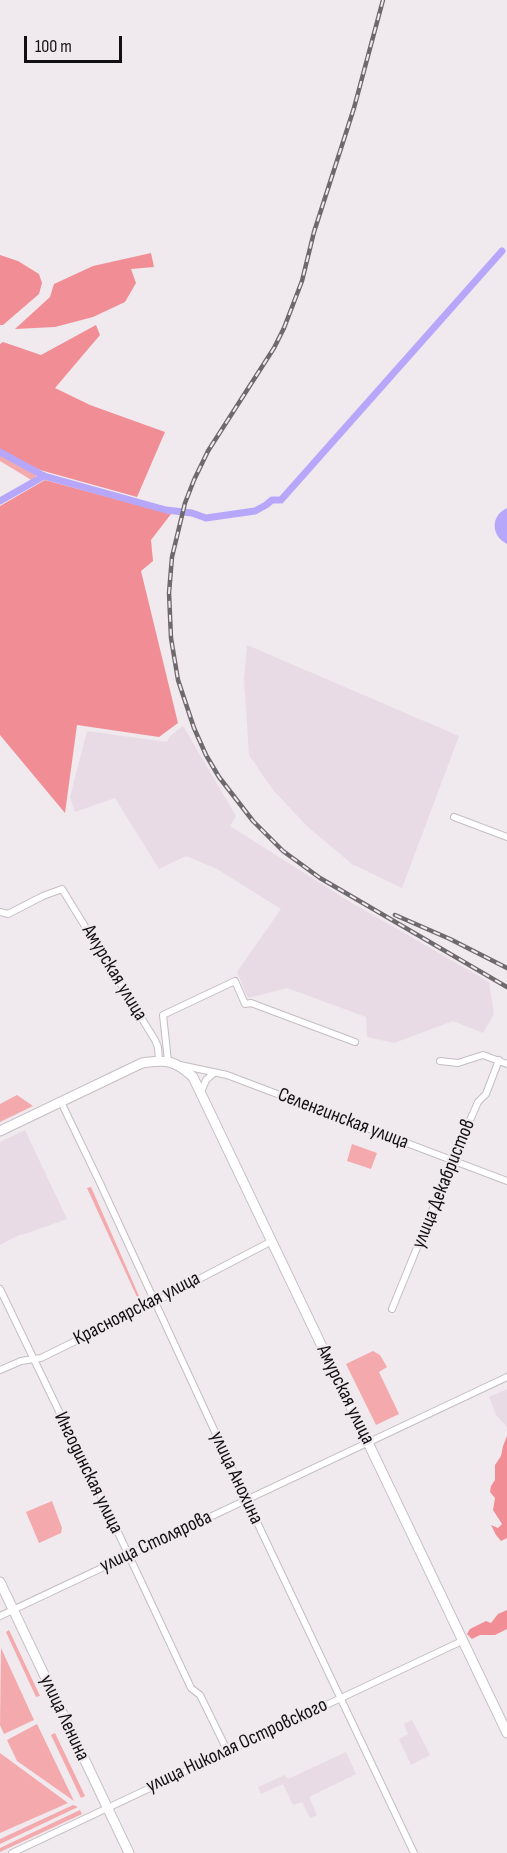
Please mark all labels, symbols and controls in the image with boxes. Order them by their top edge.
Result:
scale bar [27,24,124,62]
text: 100 m [35,36,72,57]
street label: Амурская улица [76,921,152,1025]
street label: Селенгинская улица [274,1083,412,1155]
street label: улица Декабристов [407,1116,481,1252]
street label: Красноярская улица [70,1267,204,1351]
street label: Амурская улица [311,1341,379,1449]
street label: Ингодинская улица [48,1408,128,1538]
street label: улица Анохина [204,1428,268,1528]
street label: улица Столярова [96,1506,216,1578]
street label: улица Ленина [34,1671,94,1765]
street label: улица Николая Островского [143,1693,331,1799]

